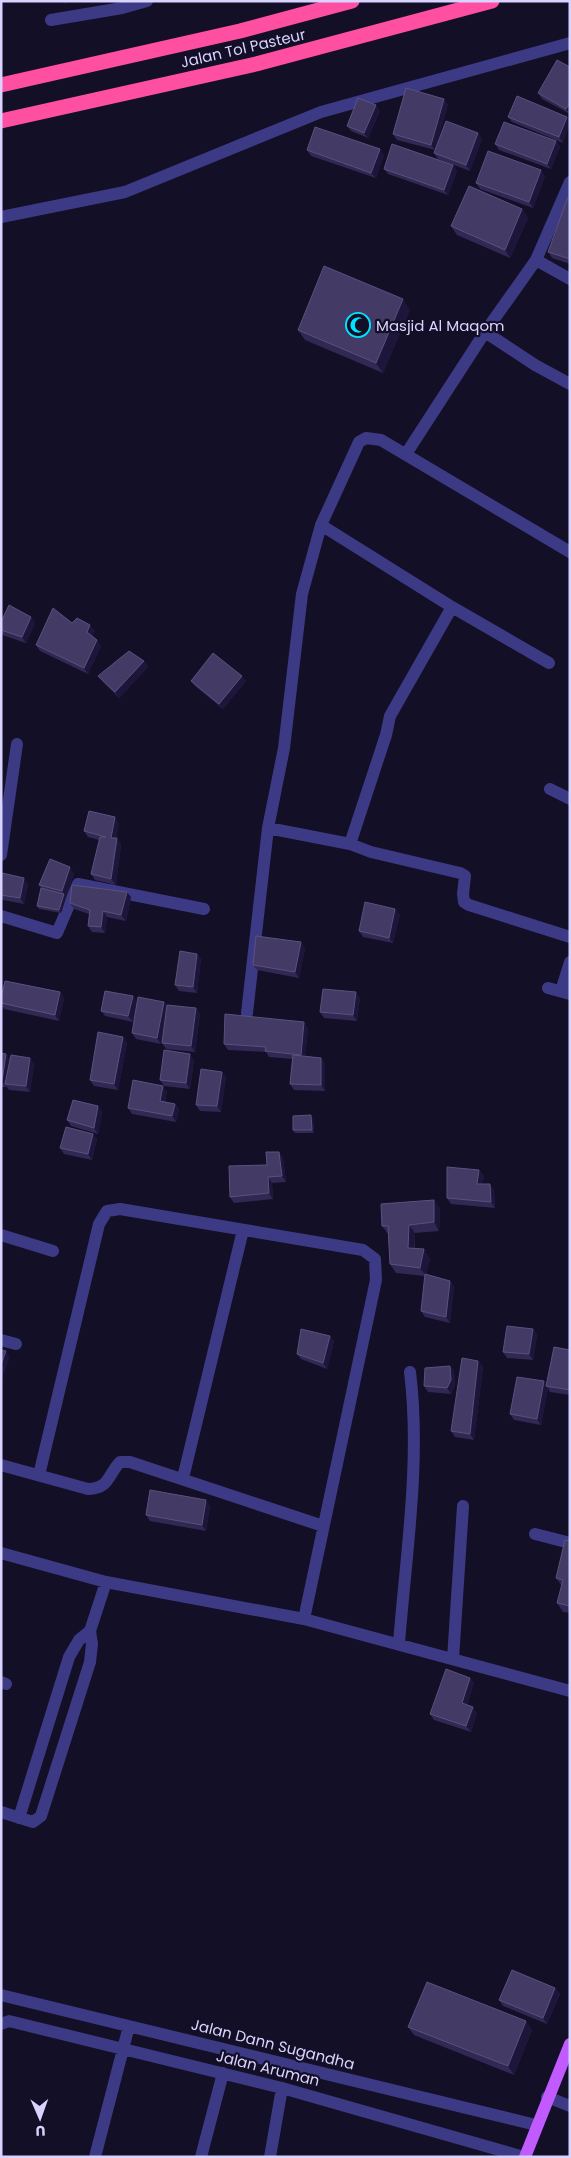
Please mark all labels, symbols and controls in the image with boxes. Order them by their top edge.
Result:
street label: Jalan Tol Pasteur [178,23,308,73]
mosque icon: Masjid Al Maqom [345,312,371,338]
place label: Masjid Al Maqom [376,315,505,336]
street label: Jalan Dann Sugandha [189,2014,357,2074]
street label: Jalan Aruman [214,2045,322,2091]
north arrow [15,2093,65,2143]
text: U [35,2121,46,2141]

